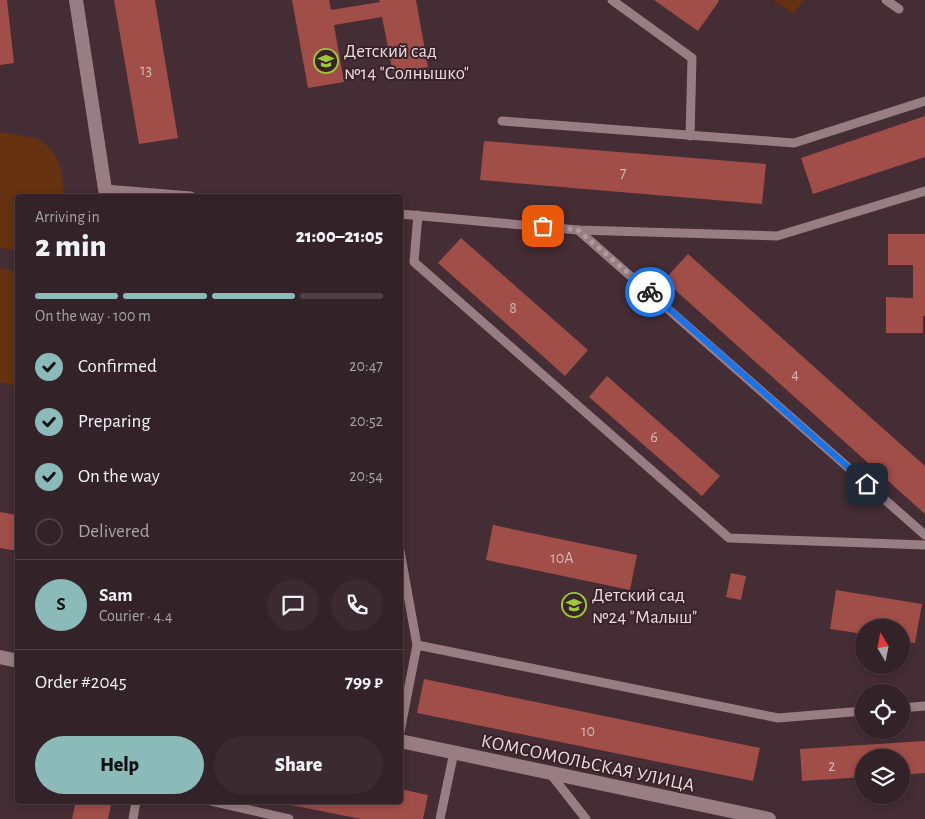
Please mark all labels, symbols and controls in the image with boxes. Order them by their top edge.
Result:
place label: Детский сад №14 "Солнышко" [344,42,469,83]
school or university icon: Детский сад №14 "Солнышко" [313,48,339,74]
house number: 13 [140,62,152,78]
house number: 7 [620,165,627,181]
pin [522,205,564,247]
text: Arriving in [35,209,100,225]
icon: bag [529,212,557,240]
text: 21:00–21:05 [296,227,383,246]
text: 2 min [35,230,107,262]
courier [625,267,675,317]
icon: bike [636,278,664,306]
house number: 8 [509,300,517,316]
text: On the way · 100 m [35,308,151,324]
icon: check [35,353,63,381]
text: Confirmed [78,357,157,376]
text: 20:47 [349,358,383,374]
house number: 4 [791,366,799,382]
icon: check [35,408,63,436]
text: Preparing [78,412,151,431]
text: 20:52 [350,413,383,429]
house number: 6 [650,429,658,445]
icon: check [35,463,63,491]
pin [846,463,888,505]
text: On the way [78,467,160,486]
text: 20:54 [349,468,383,484]
icon: home [853,470,881,498]
text: Delivered [78,522,150,541]
house number: 10А [550,550,574,566]
button: chat [267,579,319,631]
button: phone [331,579,383,631]
text: Sam [99,586,133,605]
place label: Детский сад №24 "Малыш" [592,586,697,627]
school or university icon: Детский сад №24 "Малыш" [561,592,587,618]
text: S [56,595,66,614]
text: Courier · 4.4 [99,608,172,624]
north arrow [855,619,910,674]
map controls [855,619,910,804]
text: Order #2045 [35,673,127,692]
text: 799 ₽ [345,673,383,692]
button: locate [855,684,910,739]
house number: 10 [581,723,595,739]
street label: КОМСОМОЛЬСКАЯ УЛИЦА [479,732,696,795]
button: Help [35,736,204,794]
button: Share [214,736,383,794]
button: layers [855,749,910,804]
house number: 2 [828,758,836,774]

